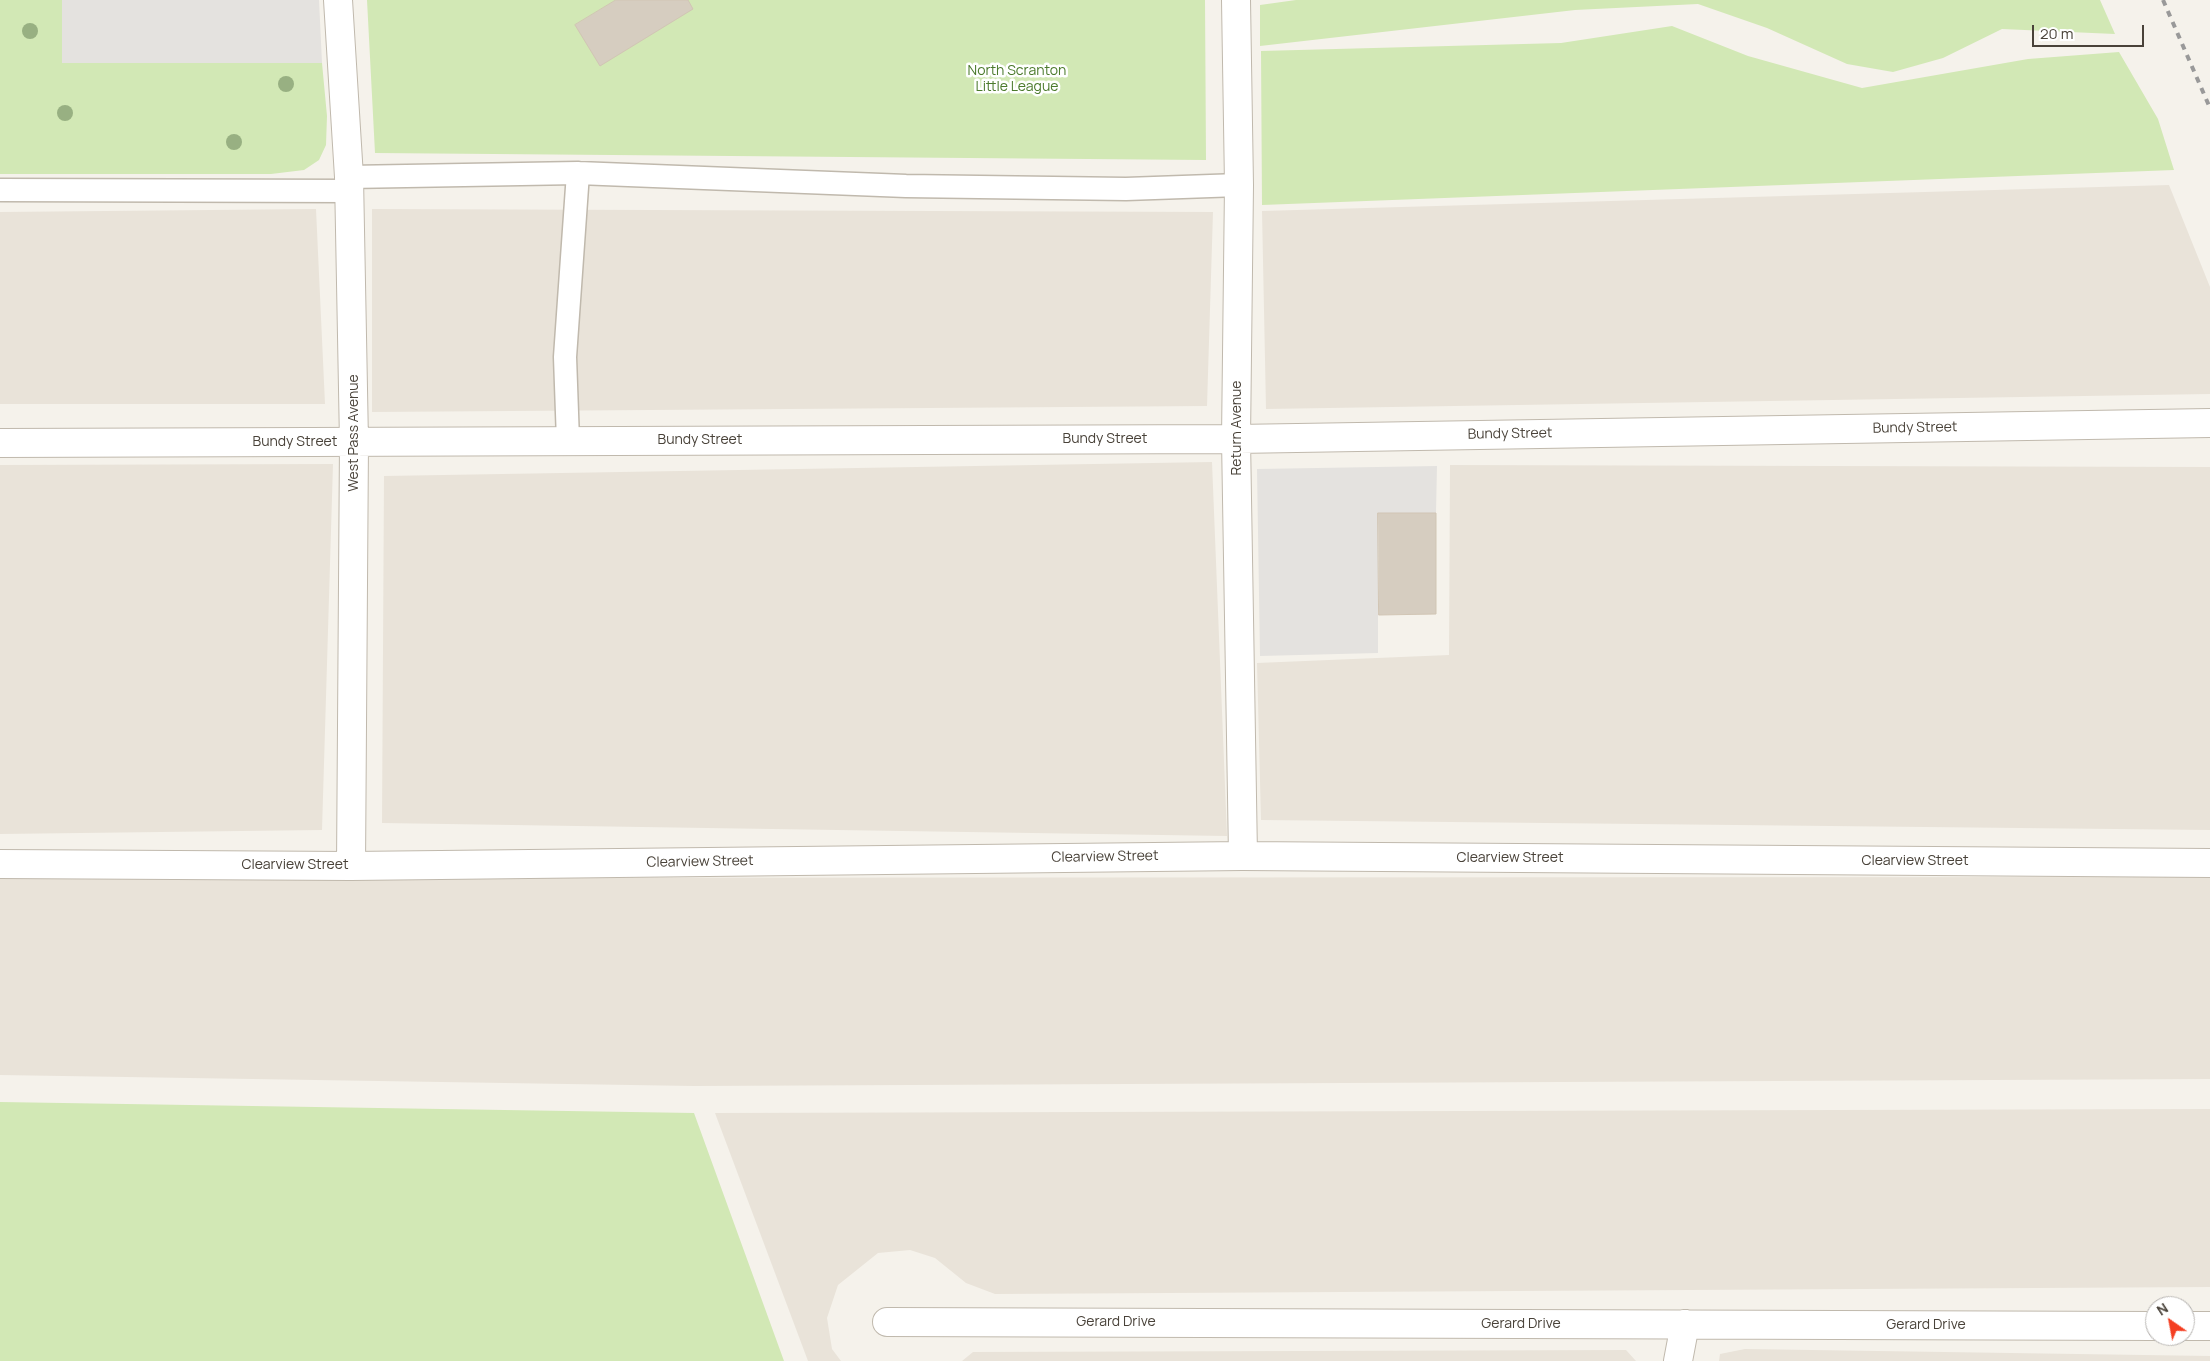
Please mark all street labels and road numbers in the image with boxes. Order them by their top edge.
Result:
street label: West Pass Avenue [346,374,362,492]
street label: Return Avenue [1229,380,1245,476]
street label: Bundy Street [1872,419,1958,437]
street label: Bundy Street [1467,425,1553,443]
street label: Bundy Street [1063,431,1147,447]
street label: Bundy Street [658,432,742,448]
street label: Bundy Street [253,434,337,450]
street label: Clearview Street [1051,848,1159,866]
street label: Clearview Street [1456,850,1564,866]
street label: Clearview Street [646,853,754,871]
street label: Clearview Street [1861,853,1969,869]
street label: Clearview Street [241,857,349,873]
street label: Gerard Drive [1076,1314,1156,1330]
street label: Gerard Drive [1481,1316,1561,1332]
street label: Gerard Drive [1886,1317,1966,1333]

